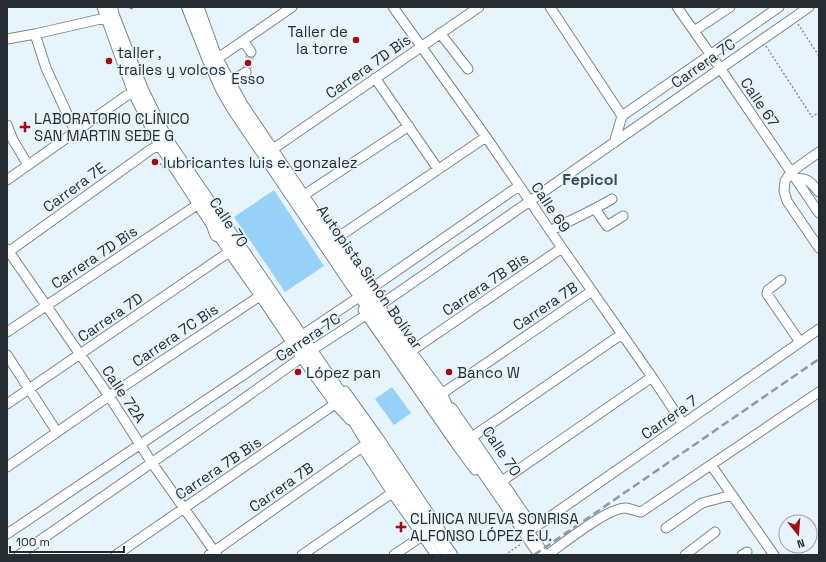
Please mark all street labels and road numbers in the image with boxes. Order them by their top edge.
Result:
street label: Carrera 7D Bis [322,30,414,102]
street label: Carrera 7C [667,34,739,92]
street label: Calle 67 [737,74,783,130]
street label: Carrera 7E [39,158,109,216]
street label: Calle 69 [527,178,575,236]
street label: Calle 70 [205,193,253,251]
street label: Autopista Simón Bolívar [313,201,427,353]
street label: Carrera 7D Bis [47,221,141,293]
street label: Carrera 7B Bis [438,248,532,320]
street label: Carrera 7B [509,277,581,335]
street label: Carrera 7D [74,288,146,346]
street label: Carrera 7C Bis [128,299,222,371]
street label: Carrera 7C [272,308,344,366]
street label: Calle 72A [98,362,150,427]
street label: Carrera 7 [637,391,701,443]
street label: Calle 70 [478,422,526,480]
street label: Carrera 7B Bis [171,432,265,504]
street label: Carrera 7B [245,458,317,516]

